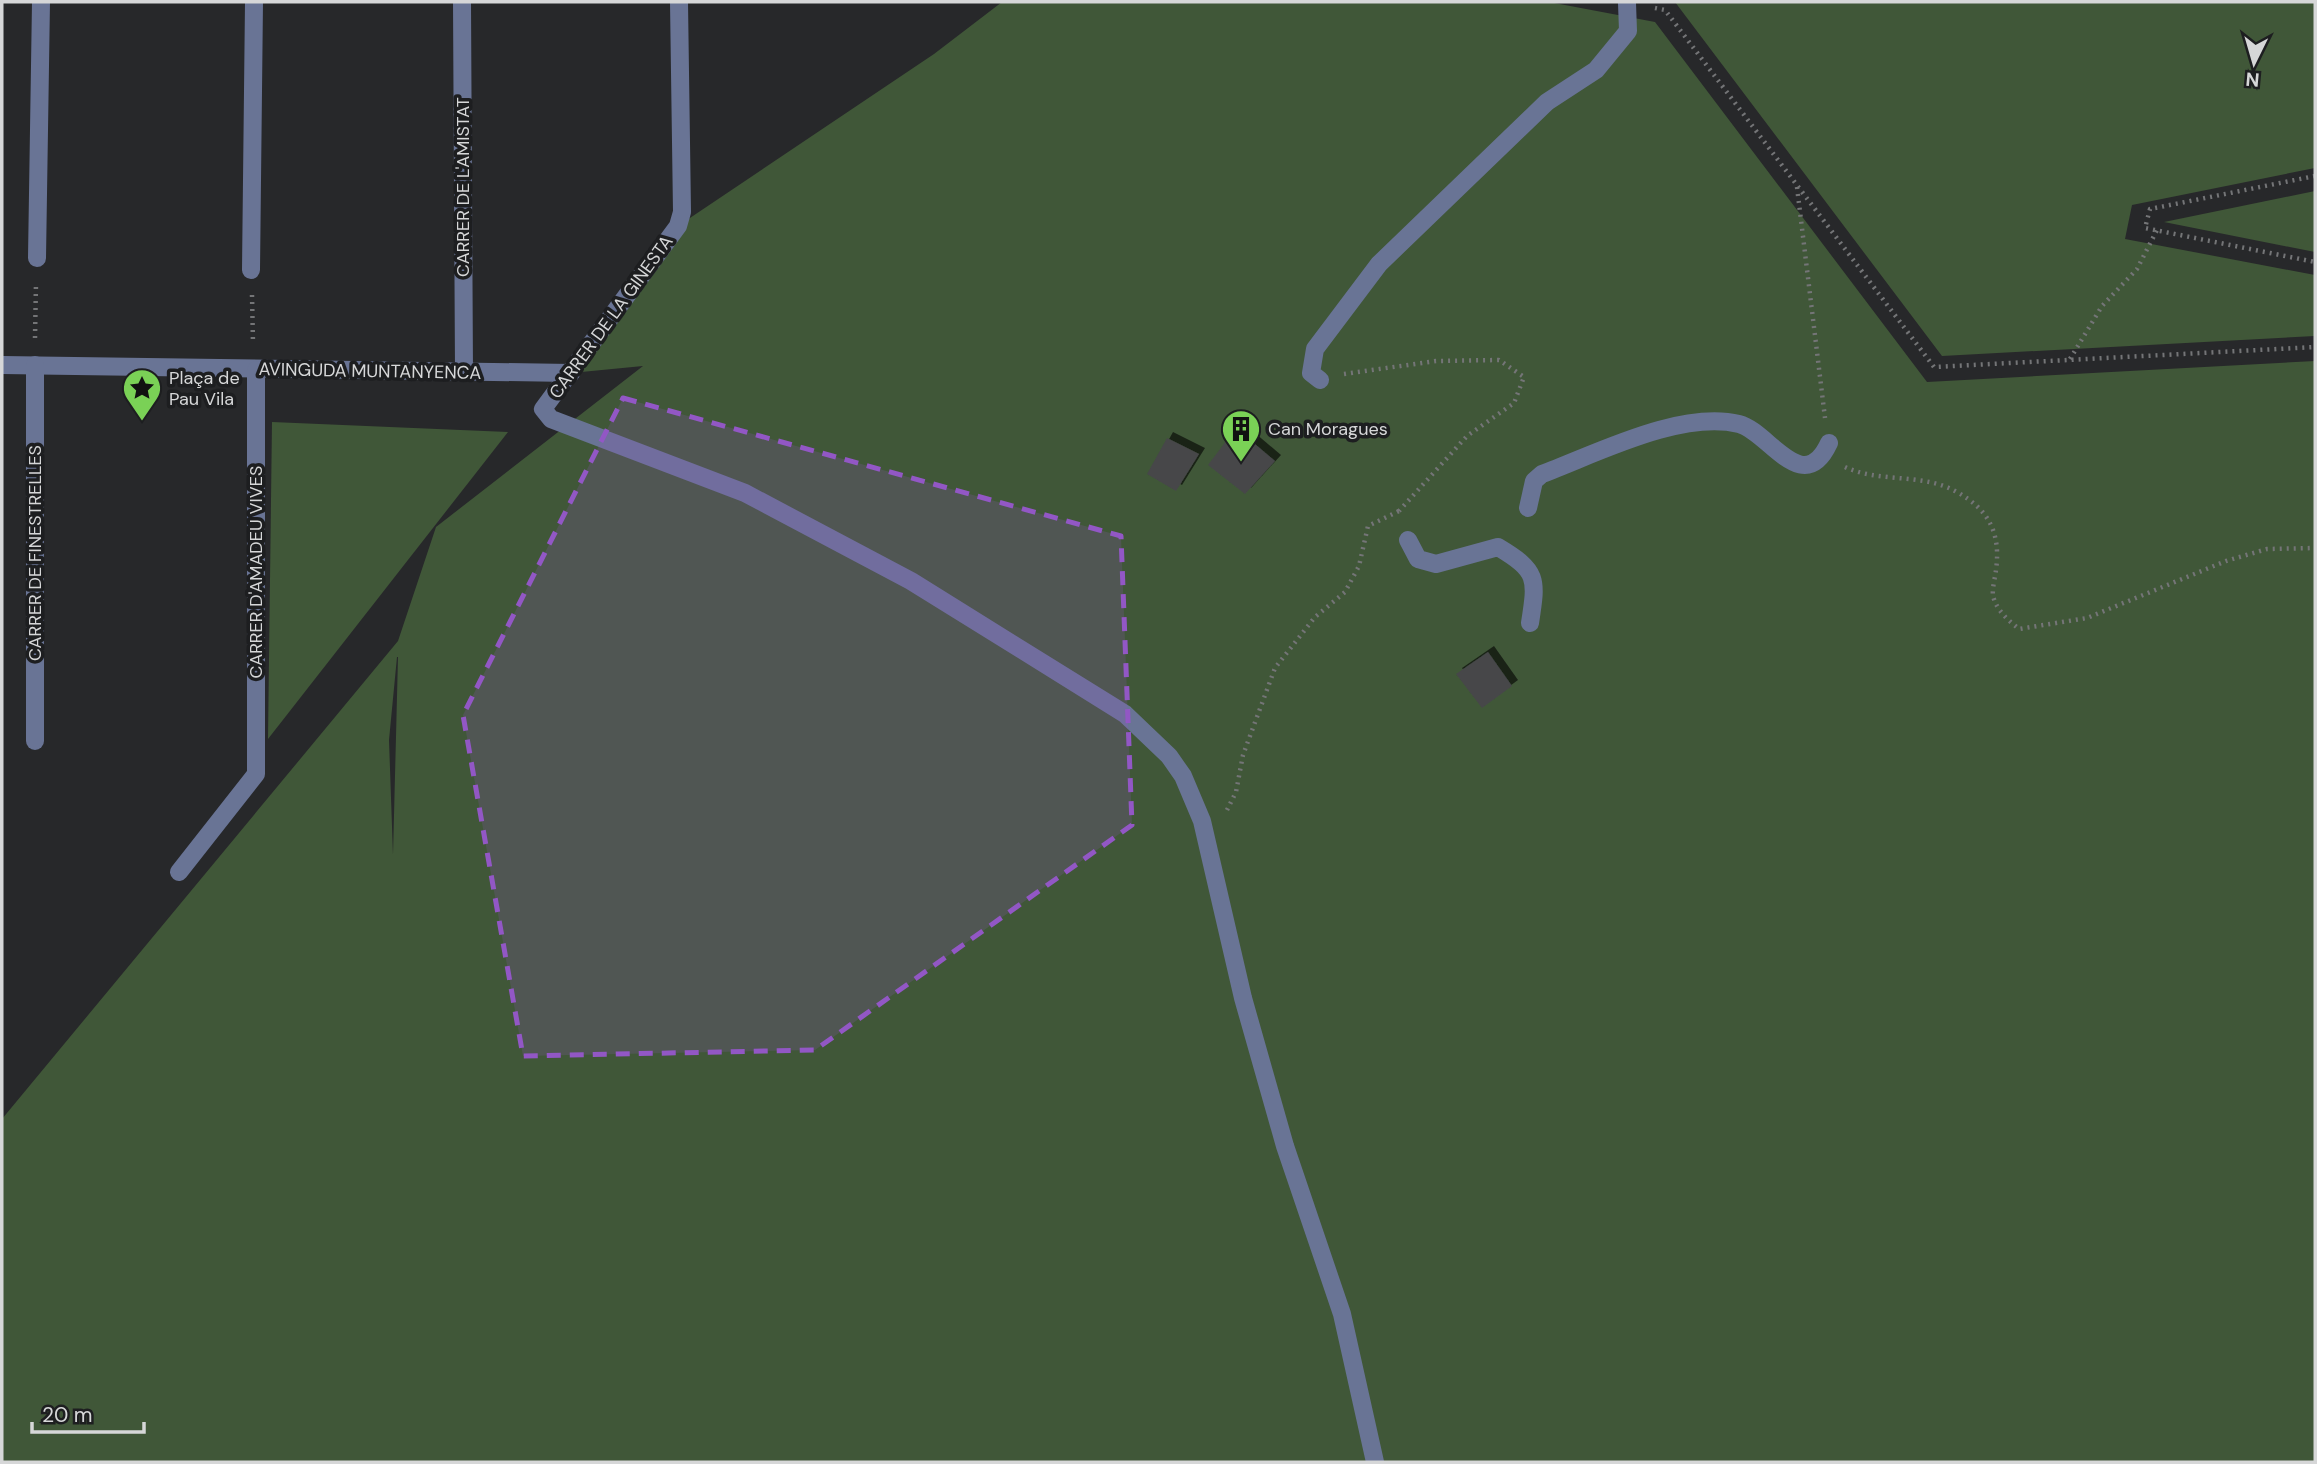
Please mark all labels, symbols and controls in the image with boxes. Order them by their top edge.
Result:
north arrow [2219,28,2289,98]
text: N [2245,66,2261,92]
street label: CARRER DE L'AMISTAT [451,97,475,277]
street label: CARRER DE LA GINESTA [544,230,678,403]
street label: AVINGUDA MUNTANYENCA [259,357,482,385]
place label: Plaça de Pau Vila [169,366,240,411]
place icon: Plaça de Pau Vila [121,367,163,422]
building icon: Can Moragues [1220,408,1262,463]
place label: Can Moragues [1268,417,1388,441]
street label: CARRER DE FINESTRELLES [23,445,47,661]
street label: CARRER D'AMADEU VIVES [244,466,268,678]
scale bar [32,1390,144,1434]
text: 20 m [42,1401,93,1429]

